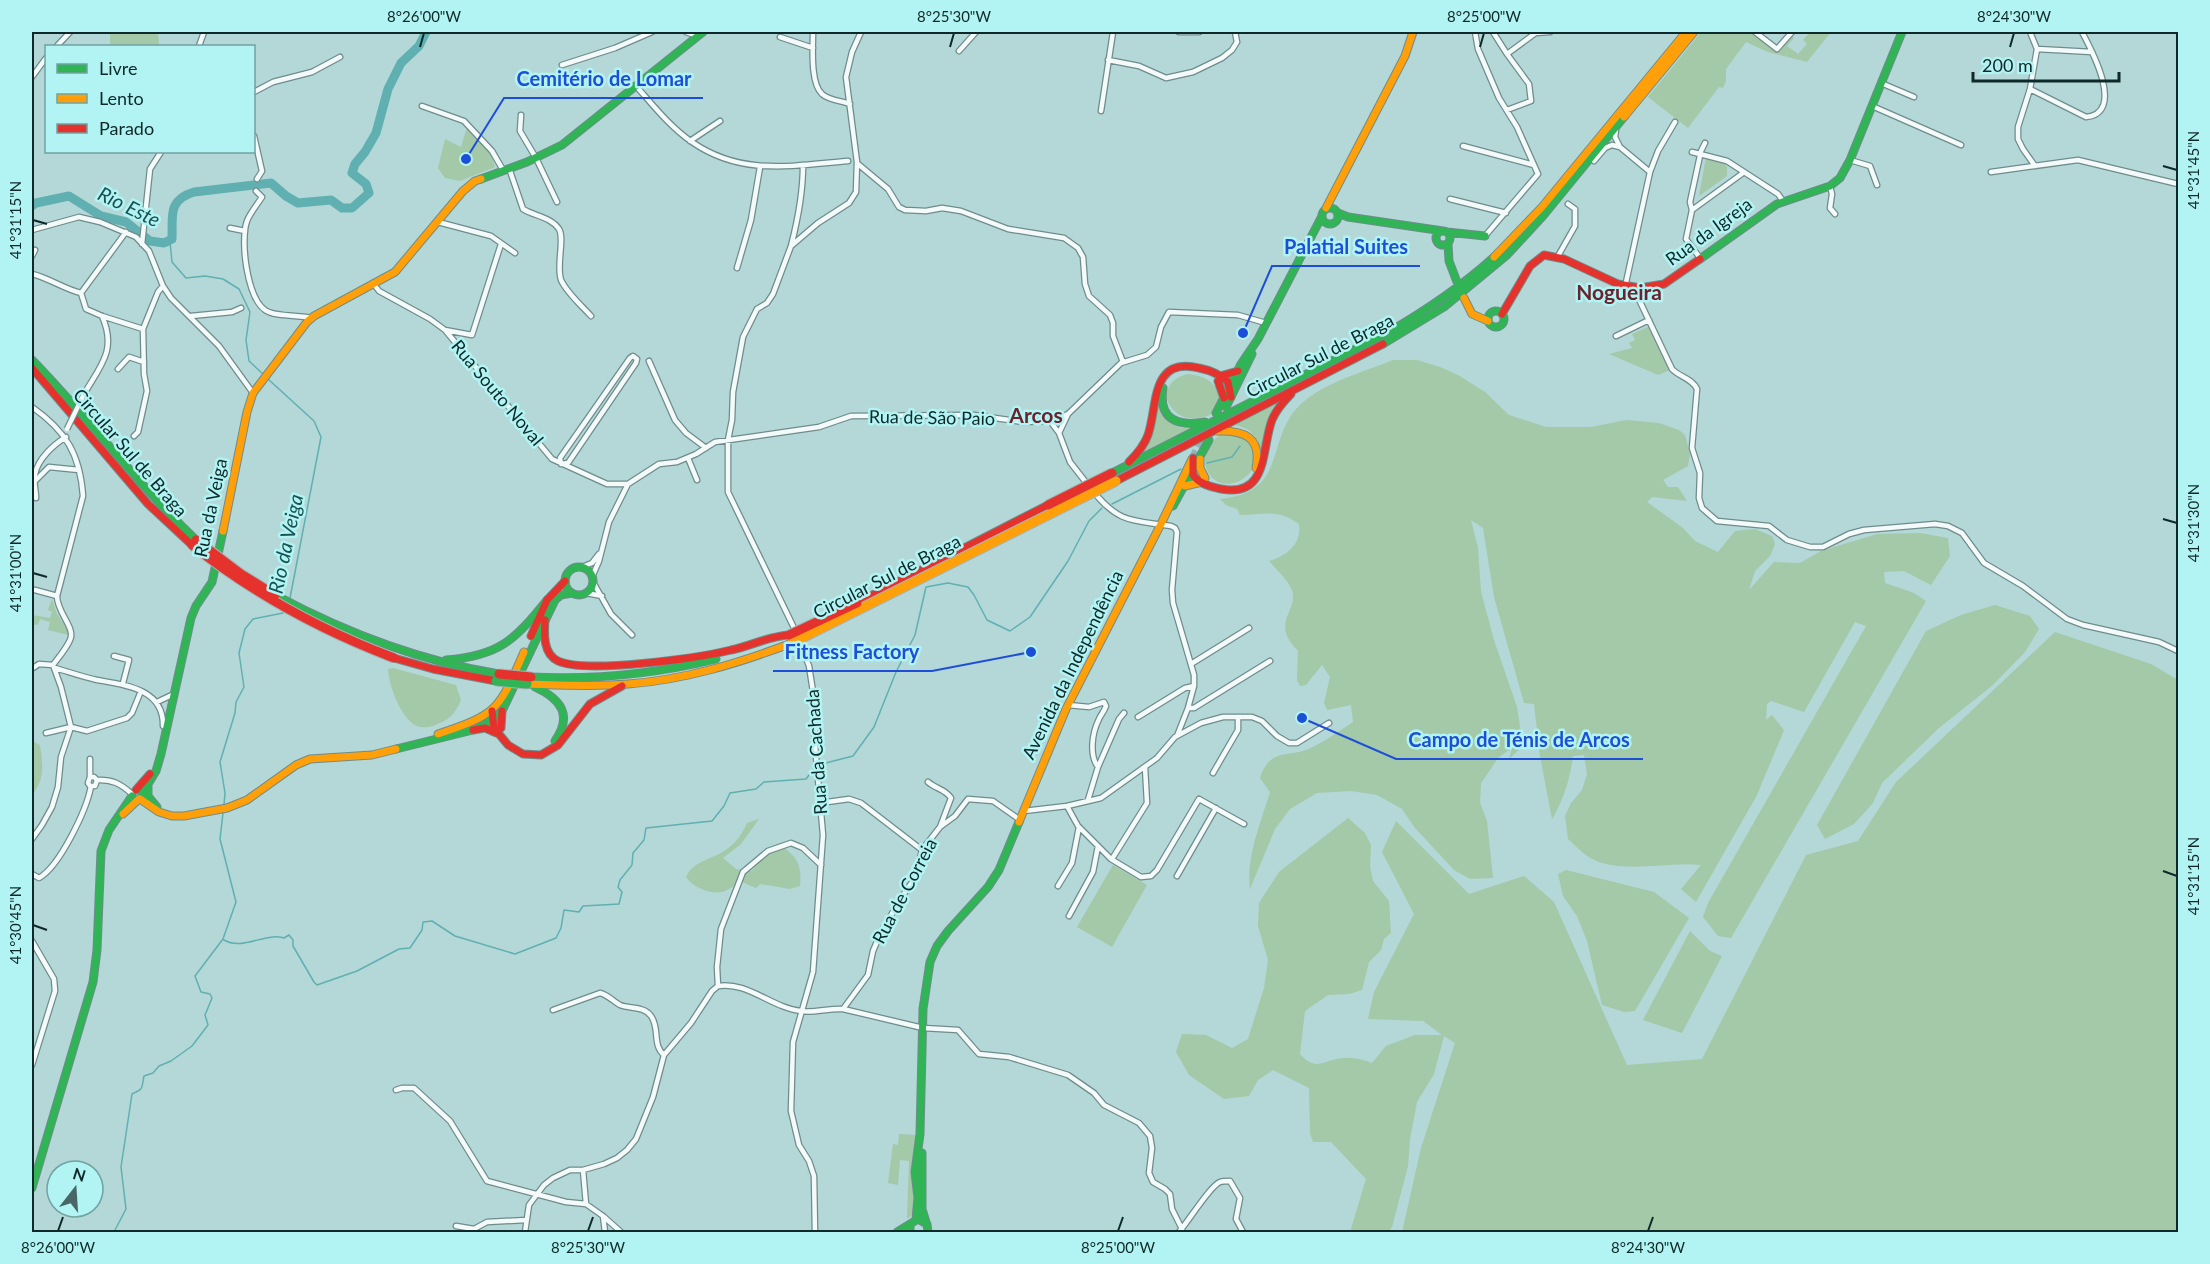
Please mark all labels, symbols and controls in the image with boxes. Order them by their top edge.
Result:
text: 8°26'00"W [387,7,461,25]
text: 8°25'30"W [917,7,991,25]
text: 8°25'00"W [1447,7,1521,25]
text: 8°24'30"W [1977,7,2051,25]
legend [45,45,255,153]
scale bar [1973,45,2118,83]
text: 200 m [1982,54,2033,76]
text: Livre [99,57,138,79]
callout: Cemitério de Lomar [504,60,703,98]
text: Cemitério de Lomar [516,66,692,90]
text: Lento [99,87,144,109]
text: Parado [99,117,154,139]
text: 41°31'45"N [2184,131,2202,209]
text: 41°31'15"N [6,181,24,259]
water label: Rio Este [94,181,164,231]
street label: Rua da Igreja [1661,193,1756,270]
callout: Palatial Suites [1272,228,1420,266]
text: Palatial Suites [1284,234,1408,258]
district label: Nogueira [1576,279,1662,304]
street label: Circular Sul de Braga [1242,308,1397,402]
street label: Rua Souto Noval [447,335,548,450]
street label: Circular Sul de Braga [69,384,192,521]
district label: Arcos [1008,402,1063,427]
street label: Rua de São Paio [869,405,995,429]
street label: Rua da Veiga [189,456,231,559]
text: 41°31'30"N [2184,484,2202,562]
water label: Rio da Veiga [263,492,307,596]
street label: Circular Sul de Braga [809,529,964,623]
text: 41°31'00"N [6,534,24,612]
street label: Avenida da Independência [1017,567,1127,763]
callout: Fitness Factory [773,633,932,671]
text: Fitness Factory [785,639,920,663]
street label: Rua da Cachada [801,689,831,816]
callout: Campo de Ténis de Arcos [1396,721,1643,759]
text: Campo de Ténis de Arcos [1408,727,1630,751]
street label: Rua de Correia [867,834,941,947]
text: 41°31'15"N [2184,837,2202,915]
text: 41°30'45"N [6,886,24,964]
north arrow [45,1159,105,1219]
text: N [71,1163,88,1185]
text: 8°26'00"W [21,1238,95,1256]
text: 8°25'30"W [551,1238,625,1256]
text: 8°25'00"W [1081,1238,1155,1256]
text: 8°24'30"W [1611,1238,1685,1256]

